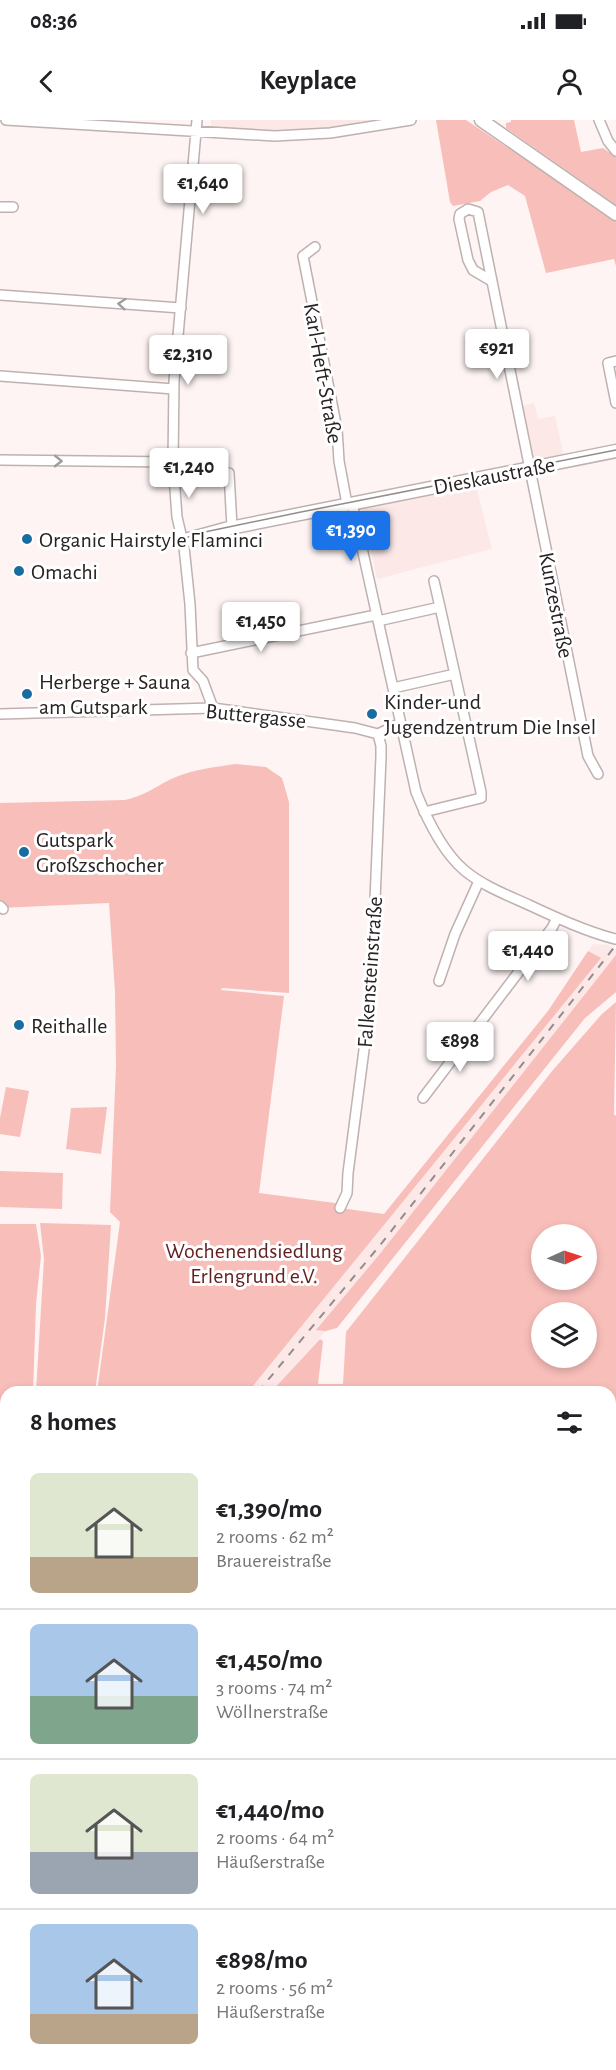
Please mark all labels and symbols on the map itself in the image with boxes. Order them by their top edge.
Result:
pin: €1,640 [154,164,252,215]
one-way arrow [118,298,127,311]
street label: Karl-Heft-Straße [300,301,346,445]
pin: €921 [461,329,533,380]
pin: €2,310 [139,335,237,386]
pin: €1,240 [140,448,238,499]
street label: Dieskaustraße [432,453,557,499]
one-way arrow [54,454,63,467]
pin: €1,390 [302,511,400,562]
place label: Organic Hairstyle Flaminci [39,529,263,551]
marker: Organic Hairstyle Flaminci [20,532,34,546]
street label: Kunzestraße [535,550,577,660]
place label: Omachi [31,561,98,583]
marker: Omachi [12,564,26,578]
pin: €1,450 [212,602,310,653]
place label: Herberge + Sauna am Gutspark [39,671,191,718]
marker: Herberge + Sauna am Gutspark [20,687,34,701]
place label: Kinder-und Jugendzentrum Die Insel [384,691,596,738]
street label: Buttergasse [205,700,307,732]
marker: Kinder-und Jugendzentrum Die Insel [365,707,379,721]
place label: Gutspark Großzschocher [36,829,164,876]
marker: Gutspark Großzschocher [17,845,31,859]
street label: Falkensteinstraße [354,896,386,1049]
pin: €1,440 [479,931,577,982]
place label: Reithalle [31,1015,108,1037]
marker: Reithalle [12,1018,26,1032]
pin: €898 [424,1022,496,1073]
north arrow [531,1224,597,1290]
park label: Wochenendsiedlung Erlengrund e.V. [165,1240,343,1287]

